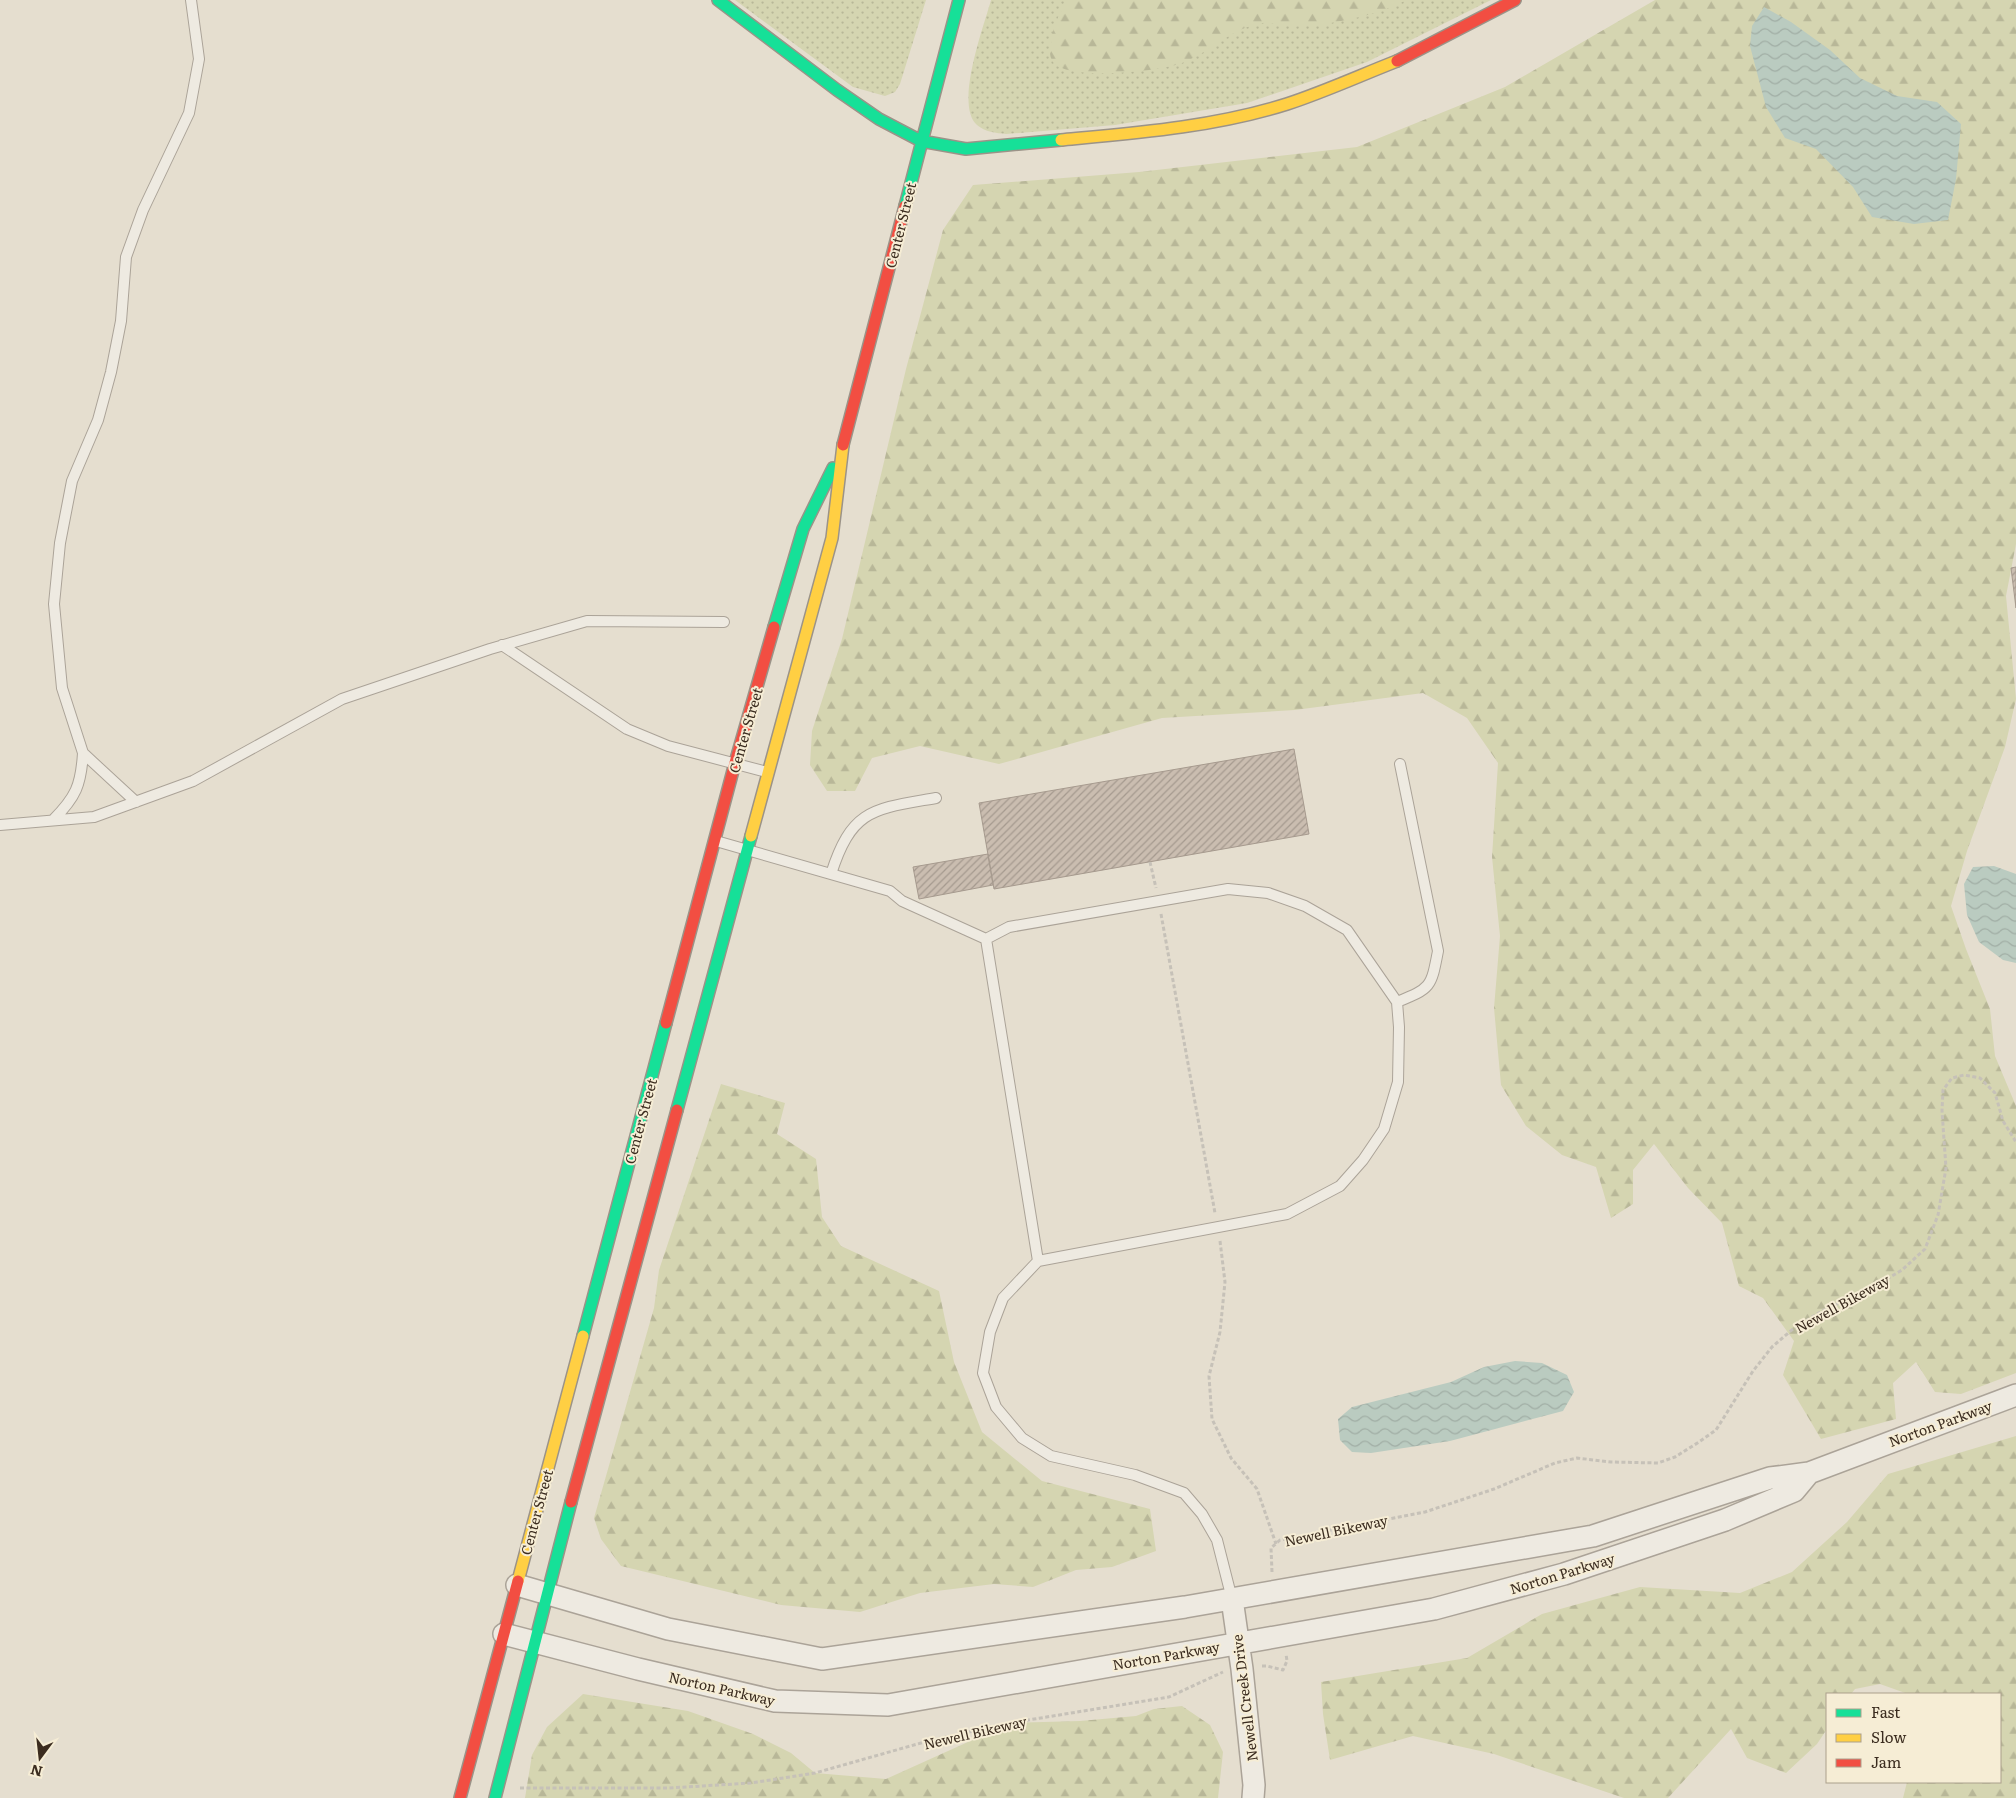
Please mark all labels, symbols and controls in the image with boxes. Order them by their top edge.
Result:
street label: Center Street [880,180,920,270]
street label: Center Street [723,685,767,775]
street label: Center Street [619,1076,661,1166]
street label: Newell Bikeway [1791,1268,1894,1337]
street label: Norton Parkway [1886,1395,1995,1451]
street label: Center Street [515,1467,557,1557]
street label: Newell Bikeway [1282,1509,1391,1551]
street label: Norton Parkway [1507,1547,1618,1598]
street label: Newell Creek Drive [1226,1633,1262,1763]
street label: Norton Parkway [1111,1636,1222,1674]
street label: Norton Parkway [667,1666,778,1710]
legend [1826,1693,2001,1783]
text: Fast [1871,1700,1900,1723]
street label: Newell Bikeway [921,1710,1029,1754]
text: Slow [1871,1725,1906,1748]
north arrow [15,1733,65,1783]
text: Jam [1871,1750,1902,1773]
text: N [28,1760,45,1783]

